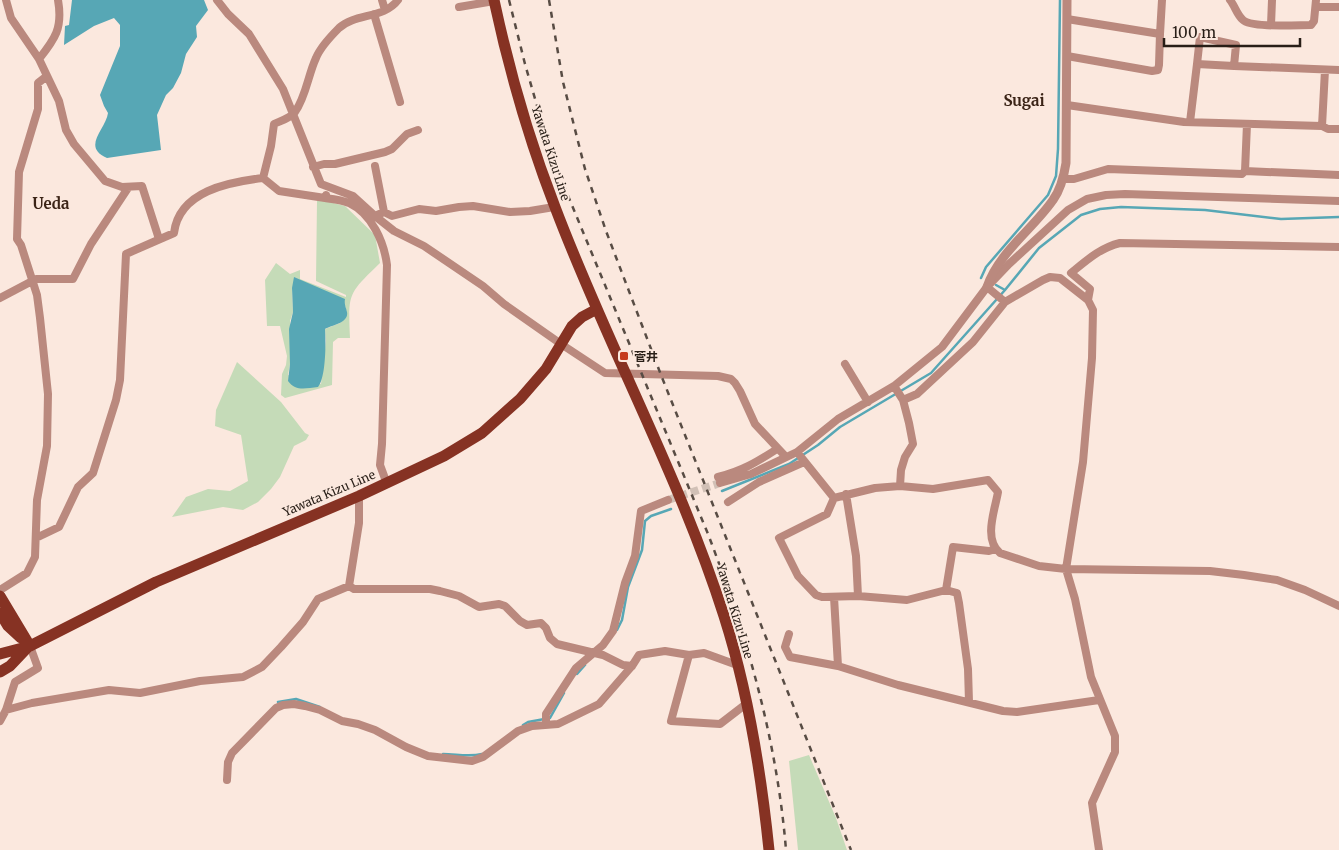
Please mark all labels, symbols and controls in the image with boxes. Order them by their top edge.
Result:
scale bar [1164,15,1300,47]
text: 100 m [1172,23,1216,42]
district label: Sugai [1003,91,1045,110]
street label: Yawata Kizu Line [528,103,573,202]
district label: Ueda [33,194,70,213]
place label: 菅井 [634,349,658,364]
marker: 菅井 [618,350,630,362]
street label: Yawata Kizu Line [280,467,377,520]
street label: Yawata Kizu Line [713,561,757,660]

